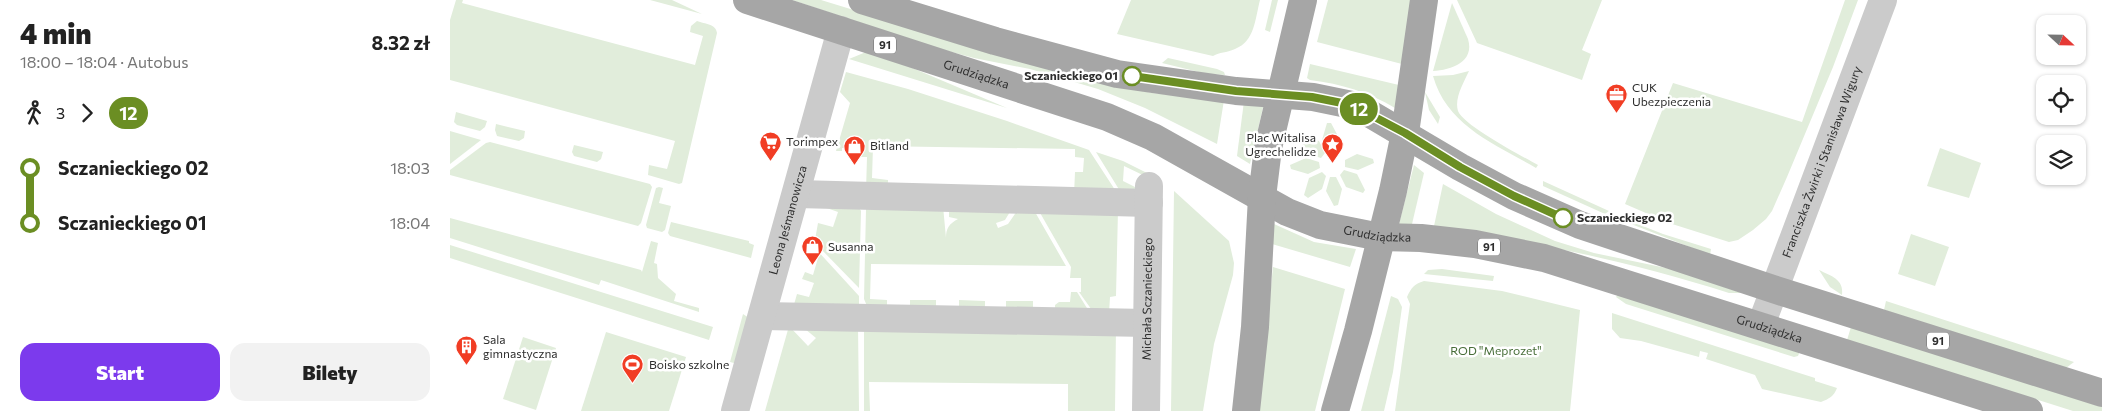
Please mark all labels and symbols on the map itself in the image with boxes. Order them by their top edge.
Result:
north arrow [2036,15,2086,65]
road number: 91 [874,36,896,54]
street label: Grudziądzka [942,56,1011,91]
street label: Franciszka Żwirki i Stanisława Wigury [1779,64,1864,260]
marker: Sczanieckiego 01 [1122,66,1142,86]
place label: Sczanieckiego 01 [1024,68,1118,82]
place label: CUK Ubezpieczenia [1632,80,1711,108]
office icon: CUK Ubezpieczenia [1604,83,1628,114]
line badge: 12 [1336,93,1382,125]
supermarket icon: Torimpex [758,130,782,161]
place label: Plac Witalisa Ugrechelidze [1245,130,1316,158]
place icon: Plac Witalisa Ugrechelidze [1320,133,1344,164]
place label: Torimpex [786,134,839,148]
shop icon: Bitland [842,134,866,165]
place label: Bitland [870,138,909,152]
street label: Leona Jeśmanowicza [765,164,809,276]
marker: Sczanieckiego 02 [1553,208,1573,228]
place label: Sczanieckiego 02 [1577,210,1672,224]
street label: Grudziądzka [1342,222,1411,244]
shop icon: Susanna [800,235,824,266]
street label: Michała Sczanieckiego [1139,237,1154,361]
road number: 91 [1478,238,1500,256]
place label: Susanna [828,239,874,253]
street label: Grudziądzka [1735,311,1804,345]
place label: Sala gimnastyczna [483,332,558,360]
road number: 91 [1927,332,1949,350]
building icon: Sala gimnastyczna [455,335,479,366]
park label: ROD "Meprozet" [1450,343,1542,357]
sports icon: Boisko szkolne [621,353,645,384]
place label: Boisko szkolne [649,357,729,371]

